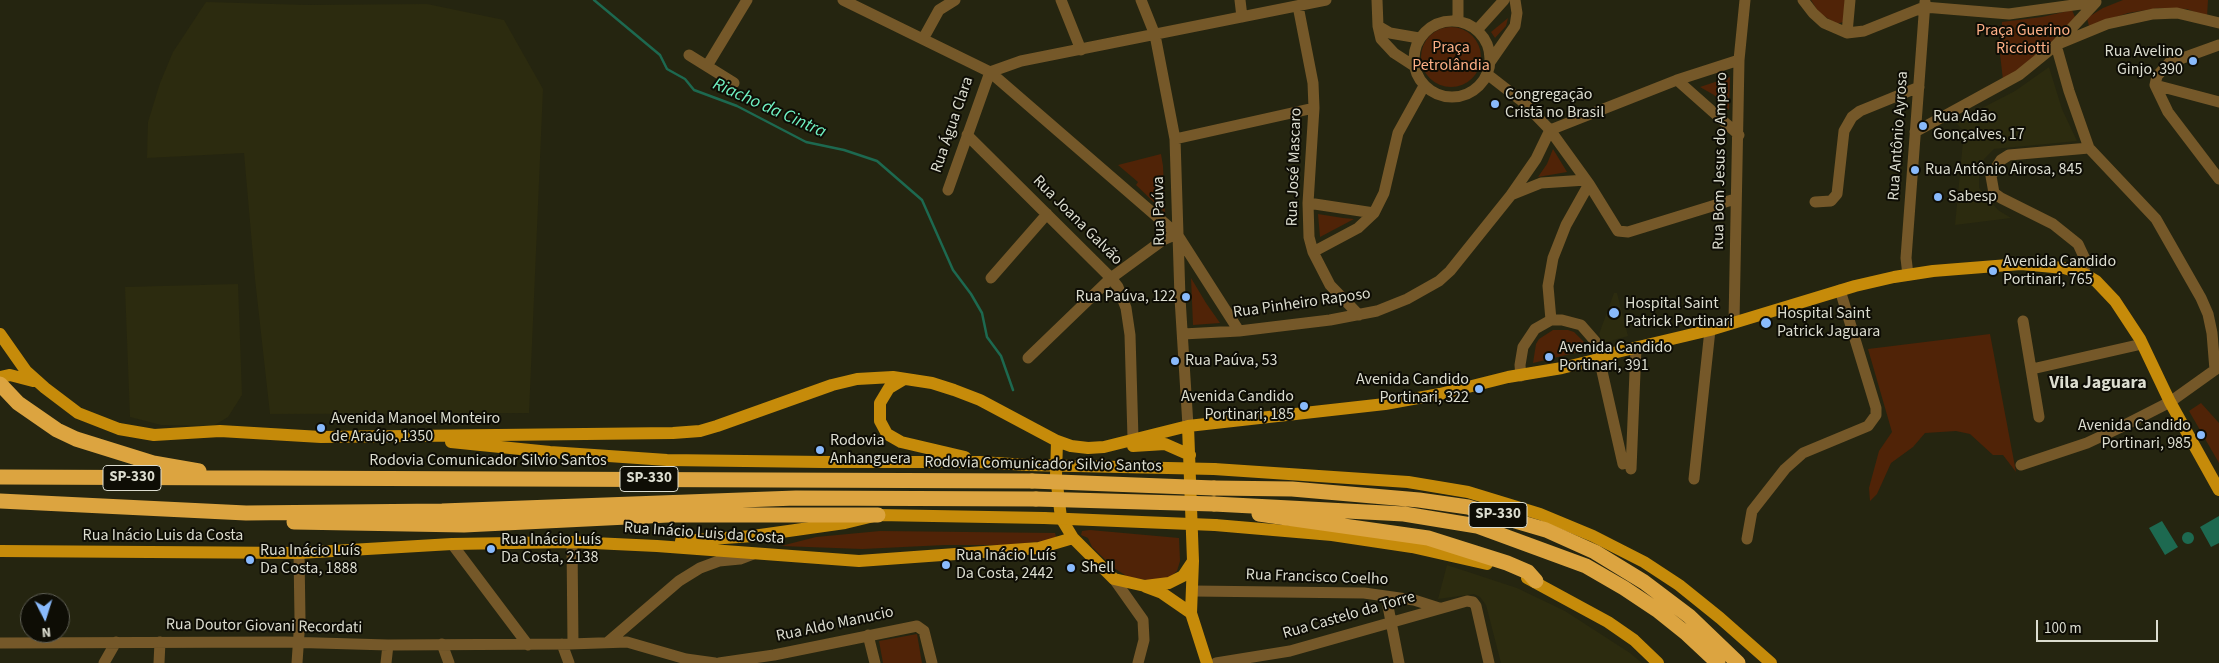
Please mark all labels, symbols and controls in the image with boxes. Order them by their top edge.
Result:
park label: Praça Guerino Ricciotti [1976,21,2070,59]
park label: Praça Petrolândia [1412,38,1490,76]
place label: Rua Avelino Ginjo, 390 [2105,42,2183,80]
marker: Rua Avelino Ginjo, 390 [2187,55,2199,67]
street label: Rua Antônio Ayrosa [1885,71,1913,201]
street label: Rua Bom Jesus do Amparo [1710,72,1732,250]
water label: Riacho da Cintra [709,74,829,144]
street label: Rua Água Clara [928,74,978,176]
place label: Congregação Cristã no Brasil [1505,85,1604,123]
marker: Congregação Cristã no Brasil [1489,98,1501,110]
street label: Rua José Mascaro [1283,107,1307,227]
place label: Rua Adão Gonçalves, 17 [1933,107,2025,145]
marker: Rua Adão Gonçalves, 17 [1917,120,1929,132]
place label: Rua Antônio Airosa, 845 [1925,160,2082,180]
marker: Rua Antônio Airosa, 845 [1909,164,1921,176]
street label: Rua Joana Galvão [1028,172,1126,270]
street label: Rua Paúva [1150,176,1170,246]
place label: Sabesp [1948,187,1997,207]
marker: Sabesp [1932,191,1944,203]
place label: Avenida Candido Portinari, 765 [2003,252,2116,290]
marker: Avenida Candido Portinari, 765 [1987,265,1999,277]
street label: Rua Pinheiro Raposo [1232,285,1372,323]
place label: Rua Paúva, 122 [1076,287,1176,307]
marker: Rua Paúva, 122 [1180,291,1192,303]
place label: Hospital Saint Patrick Portinari [1625,294,1733,332]
place label: Hospital Saint Patrick Jaguara [1777,304,1880,342]
marker: Hospital Saint Patrick Portinari [1607,306,1621,320]
marker: Hospital Saint Patrick Jaguara [1759,316,1773,330]
place label: Avenida Candido Portinari, 391 [1559,338,1672,376]
place label: Rua Paúva, 53 [1185,351,1278,371]
marker: Avenida Candido Portinari, 391 [1543,351,1555,363]
marker: Rua Paúva, 53 [1169,355,1181,367]
place label: Avenida Candido Portinari, 322 [1356,370,1469,408]
district label: Vila Jaguara [2049,373,2147,395]
marker: Avenida Candido Portinari, 322 [1473,383,1485,395]
place label: Avenida Candido Portinari, 185 [1181,387,1294,425]
marker: Avenida Candido Portinari, 185 [1298,400,1310,412]
place label: Avenida Manoel Monteiro de Araújo, 1350 [331,409,500,447]
place label: Avenida Candido Portinari, 985 [2078,416,2191,454]
marker: Avenida Manoel Monteiro de Araújo, 1350 [315,422,327,434]
marker: Avenida Candido Portinari, 985 [2195,429,2207,441]
place label: Rodovia Anhanguera [830,431,911,469]
marker: Rodovia Anhanguera [814,444,826,456]
street label: Rodovia Comunicador Silvio Santos [369,451,607,471]
street label: Rodovia Comunicador Silvio Santos [924,453,1162,477]
road number: SP-330 [103,466,161,490]
road number: SP-330 [620,466,678,492]
road number: SP-330 [1469,502,1527,528]
street label: Rua Inácio Luis da Costa [623,519,785,549]
street label: Rua Inácio Luis da Costa [83,526,243,546]
place label: Rua Inácio Luís Da Costa, 2138 [501,530,601,568]
place label: Rua Inácio Luís Da Costa, 1888 [260,541,360,579]
marker: Rua Inácio Luís Da Costa, 2138 [485,543,497,555]
place label: Rua Inácio Luís Da Costa, 2442 [956,546,1056,584]
marker: Rua Inácio Luís Da Costa, 1888 [244,554,256,566]
place label: Shell [1081,558,1114,578]
marker: Rua Inácio Luís Da Costa, 2442 [940,559,952,571]
marker: Shell [1065,562,1077,574]
street label: Rua Francisco Coelho [1245,566,1389,590]
street label: Rua Castelo da Torre [1281,588,1417,644]
north arrow [20,593,70,643]
street label: Rua Aldo Manucio [774,603,896,647]
scale bar [2039,610,2162,642]
street label: Rua Doutor Giovani Recordati [166,616,362,638]
text: 100 m [2044,618,2082,639]
text: N [41,622,52,642]

